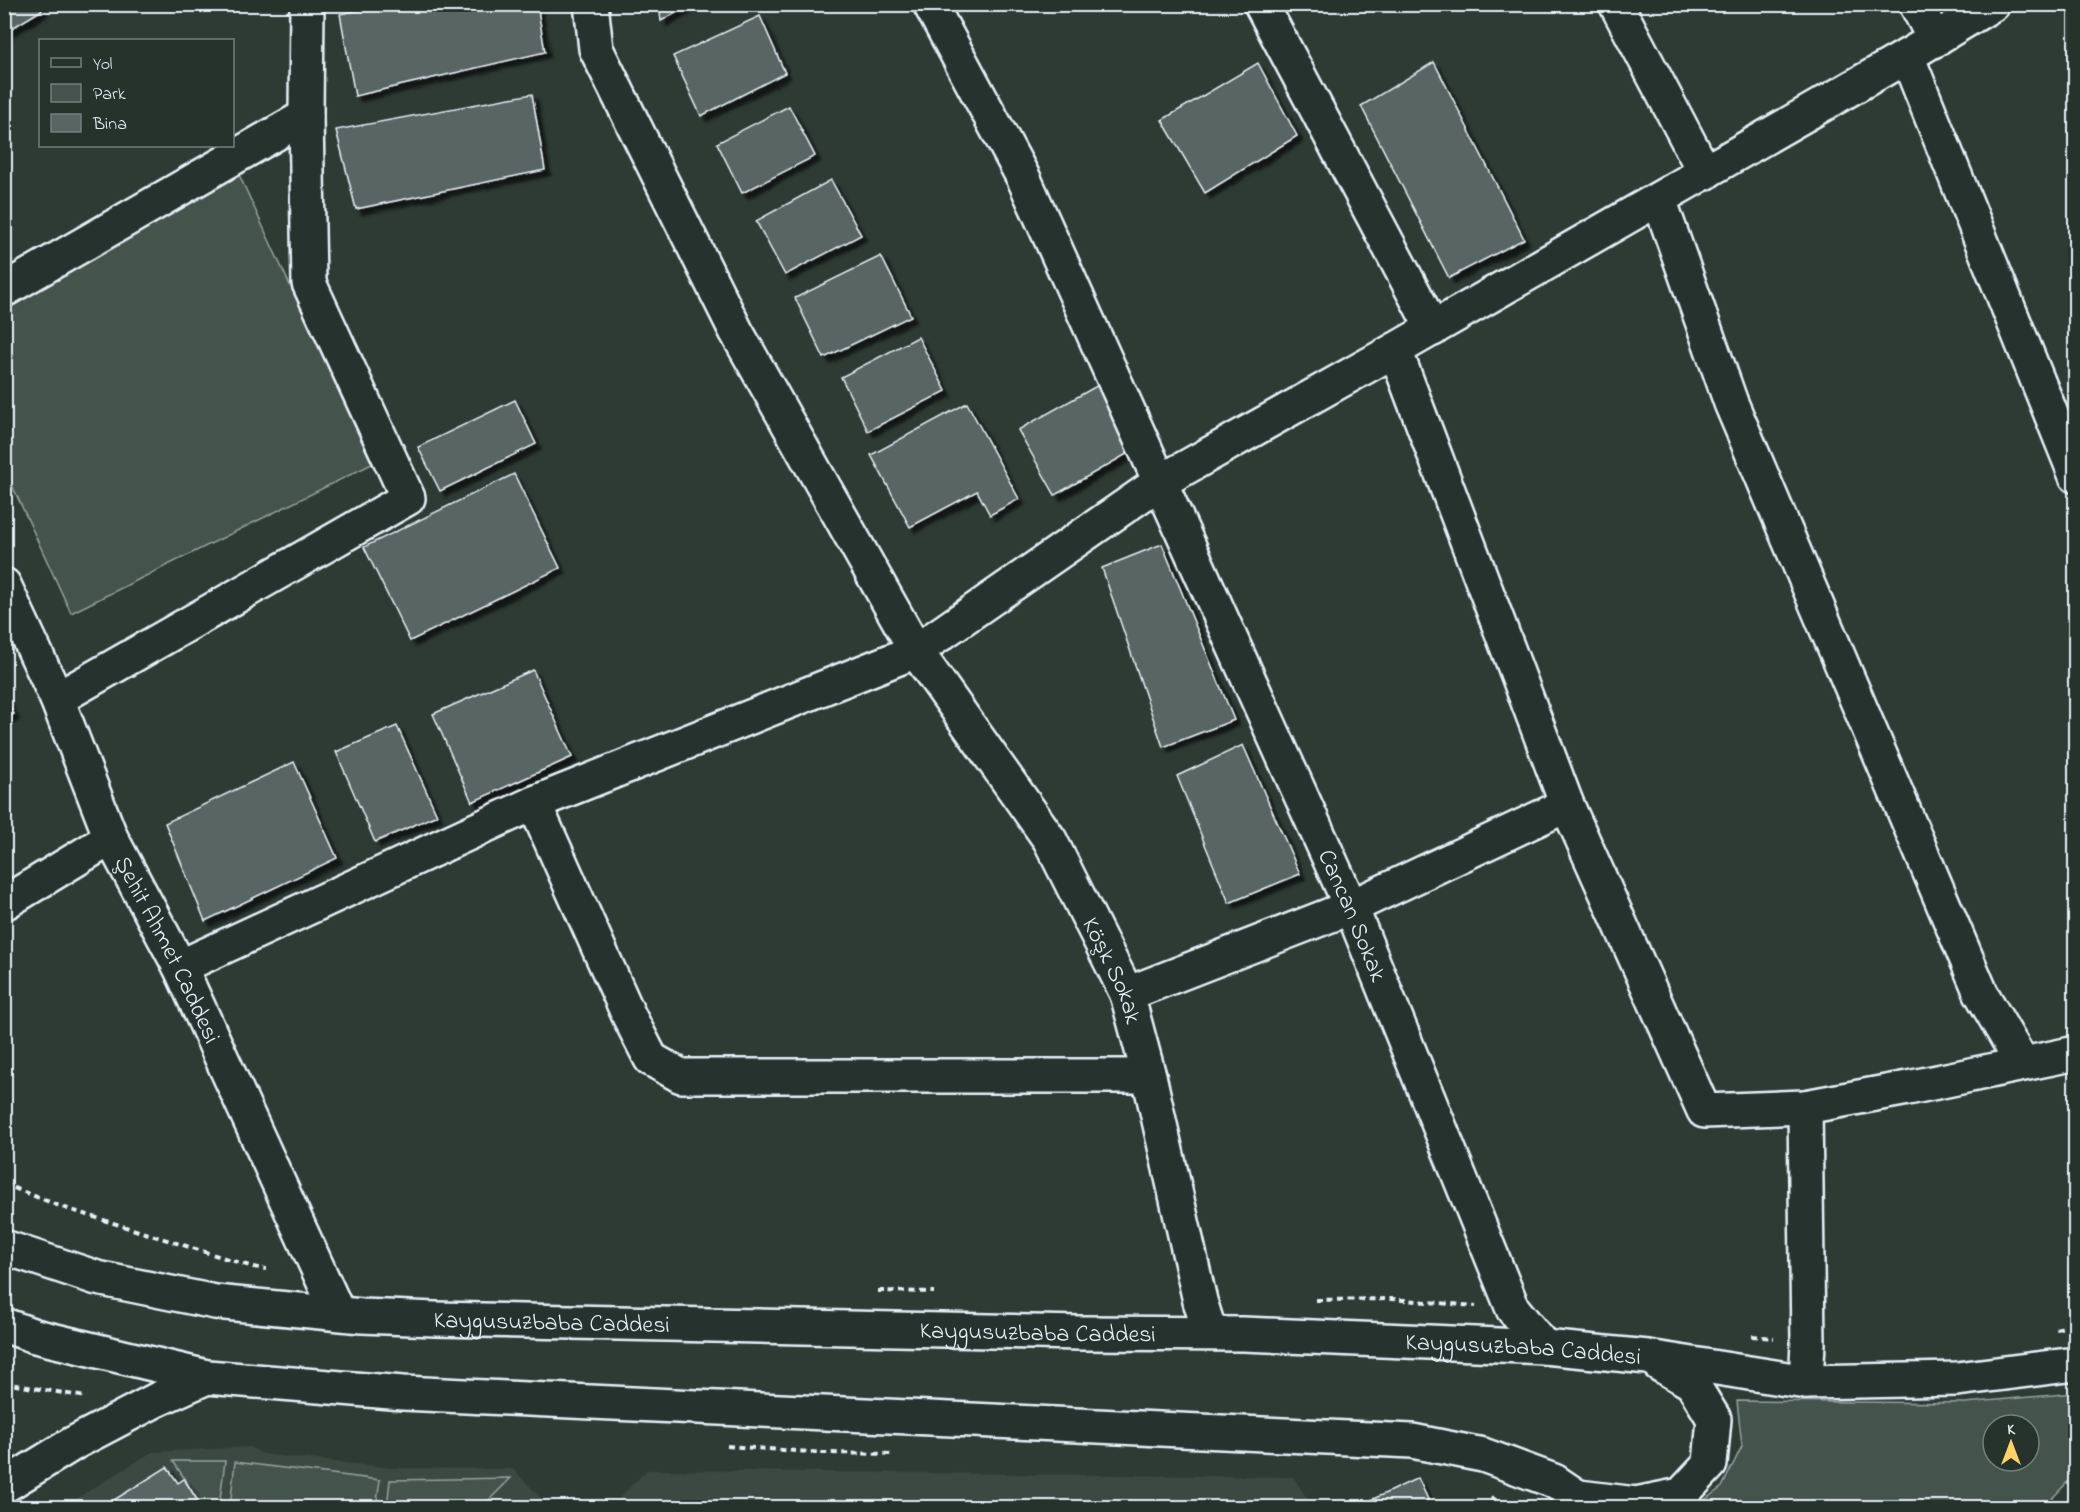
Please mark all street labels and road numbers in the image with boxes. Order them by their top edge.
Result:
street label: Cancan Sokak [1307,844,1394,988]
street label: Şehit Ahmet Caddesi [104,850,228,1050]
street label: Köşk Sokak [1071,912,1149,1029]
street label: Kaygusuzbaba Caddesi [433,1304,670,1344]
street label: Kaygusuzbaba Caddesi [919,1315,1156,1353]
street label: Kaygusuzbaba Caddesi [1405,1326,1642,1376]

